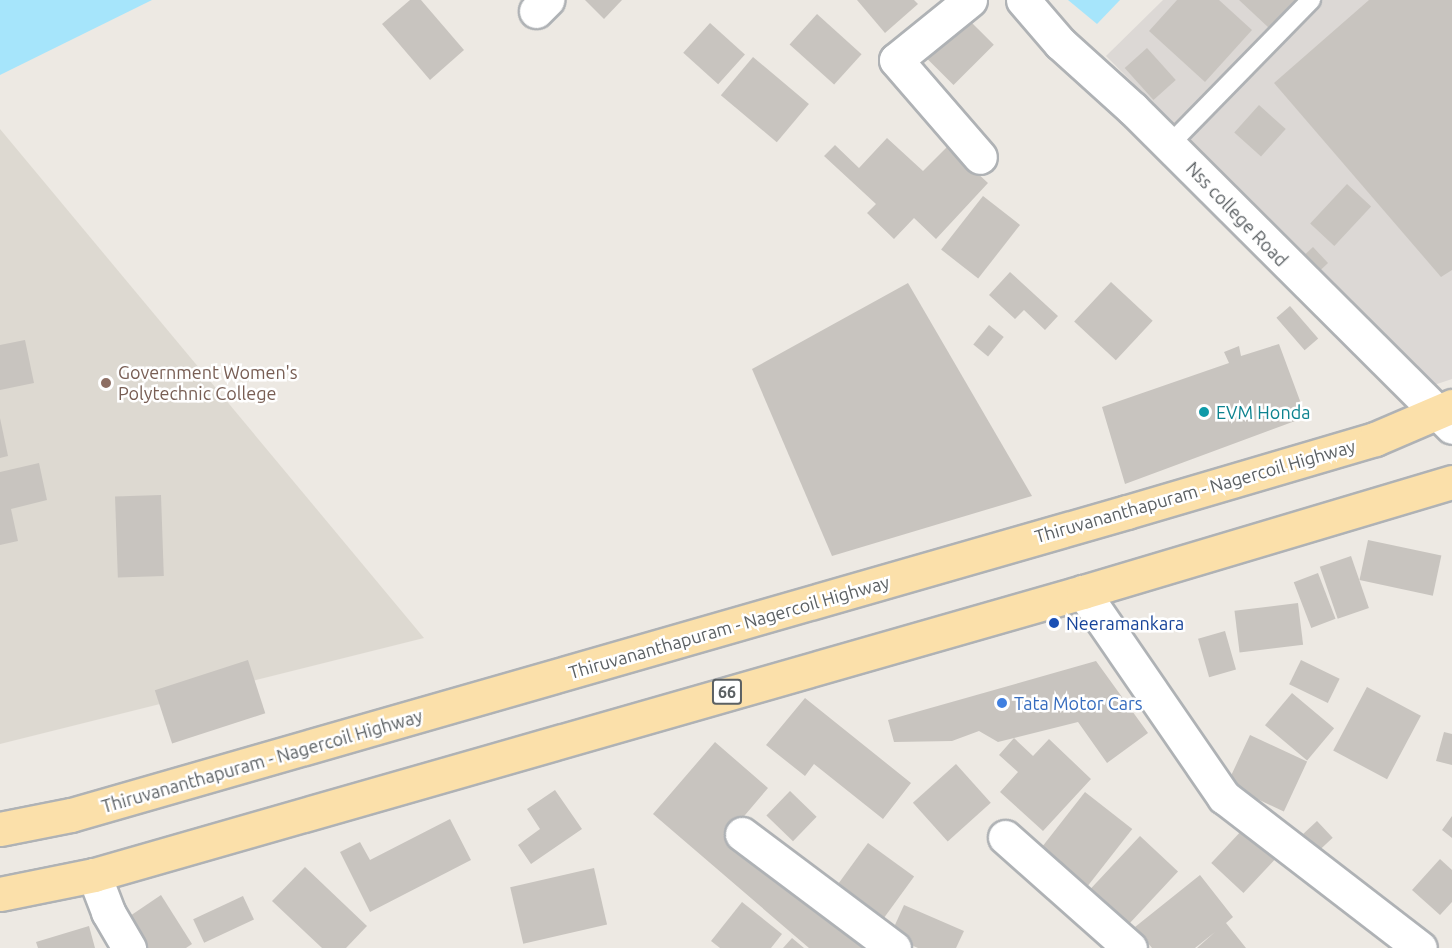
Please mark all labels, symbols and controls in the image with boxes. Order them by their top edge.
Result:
street label: Nss college Road [1182,157,1292,271]
place label: Government Women's Polytechnic College [118,362,298,404]
marker: Government Women's Polytechnic College [99,376,113,390]
place label: EVM Honda [1216,401,1310,423]
marker: EVM Honda [1197,405,1211,419]
street label: Thiruvananthapuram - Nagercoil Highway [1032,435,1358,547]
street label: Thiruvananthapuram - Nagercoil Highway [566,571,892,683]
place label: Neeramankara [1066,612,1184,634]
marker: Neeramankara [1047,616,1061,630]
road number: 66 [710,679,744,705]
place label: Tata Motor Cars [1014,692,1143,714]
marker: Tata Motor Cars [995,696,1009,710]
street label: Thiruvananthapuram - Nagercoil Highway [99,705,425,817]

